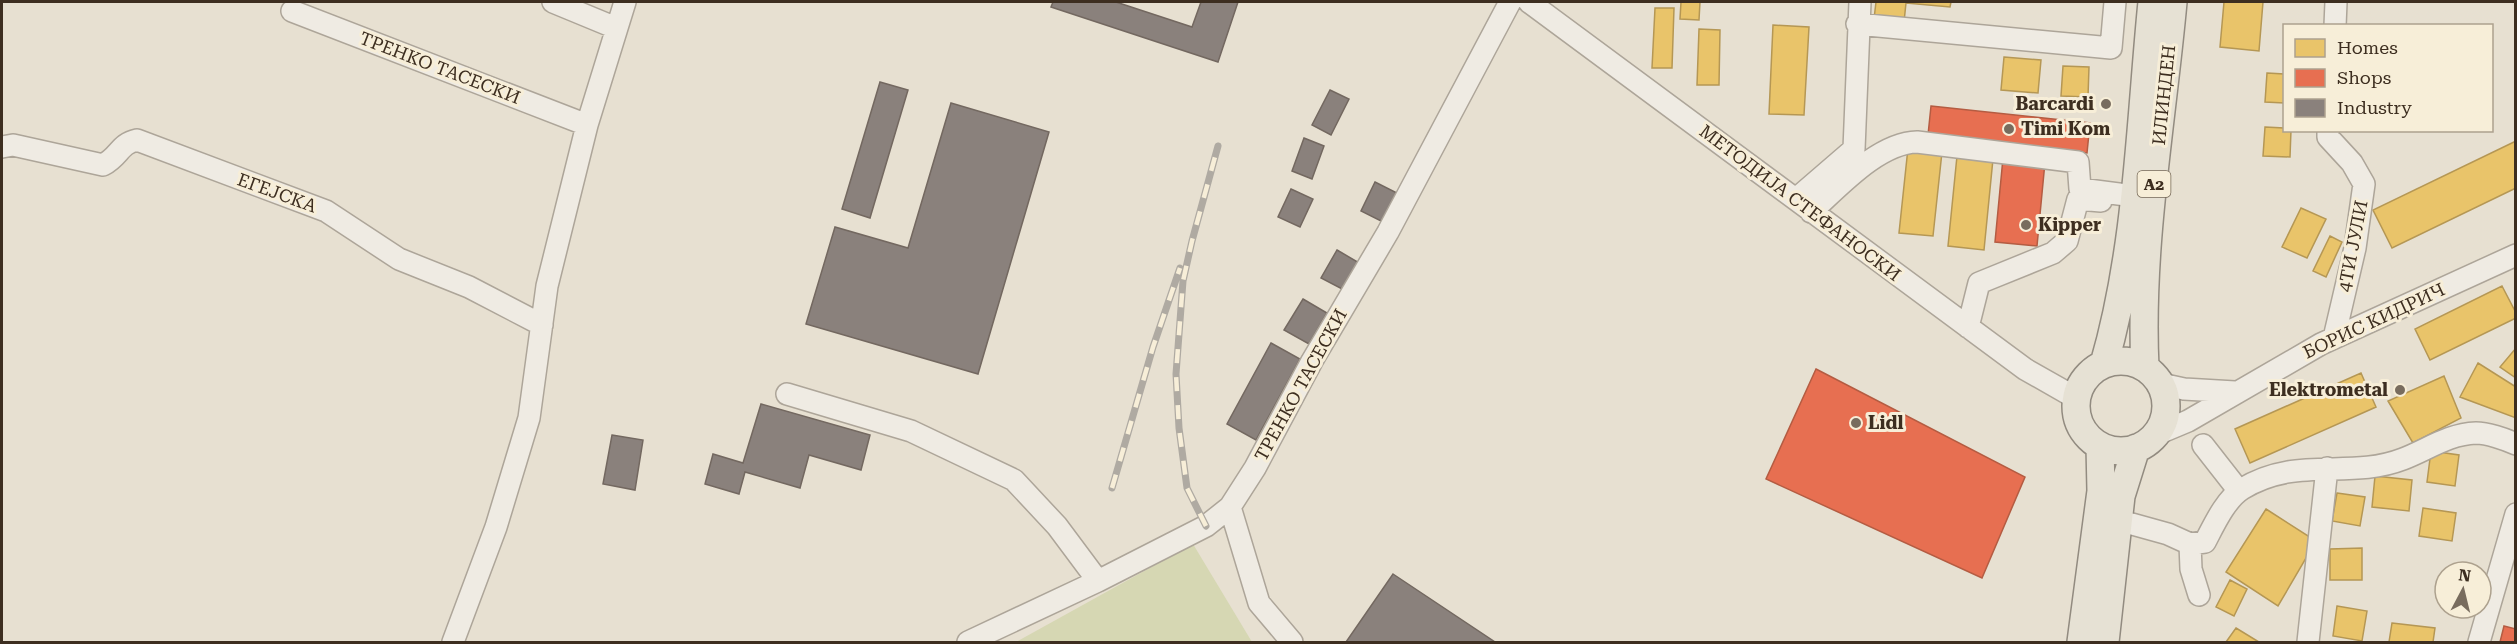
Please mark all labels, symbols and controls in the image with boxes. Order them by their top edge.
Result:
legend [2283,24,2493,132]
street label: ТРЕНКО ТАСЕСКИ [357,27,524,108]
text: Homes [2337,37,2398,58]
street label: ИЛИНДЕН [2148,44,2179,146]
text: Shops [2337,67,2391,88]
place label: Barcardi [2015,93,2094,114]
marker: Barcardi [2099,97,2113,111]
text: Industry [2337,97,2412,118]
place label: Timi Kom [2021,118,2111,139]
street label: МЕТОДИЈА СТЕФАНОСКИ [1696,120,1905,285]
marker: Timi Kom [2002,122,2016,136]
street label: ЕГЕЈСКА [235,169,320,217]
road number: A2 [2138,171,2170,197]
street label: 4ТИ ЈУЛИ [2333,198,2372,293]
place label: Kipper [2038,214,2101,235]
marker: Kipper [2019,218,2033,232]
street label: БОРИС КИДРИЧ [2300,278,2448,363]
street label: ТРЕНКО ТАСЕСКИ [1250,305,1351,464]
place label: Elektrometal [2269,379,2388,400]
marker: Elektrometal [2393,383,2407,397]
place label: Lidl [1868,412,1903,433]
marker: Lidl [1849,416,1863,430]
north arrow [2433,560,2493,620]
text: N [2457,565,2472,586]

